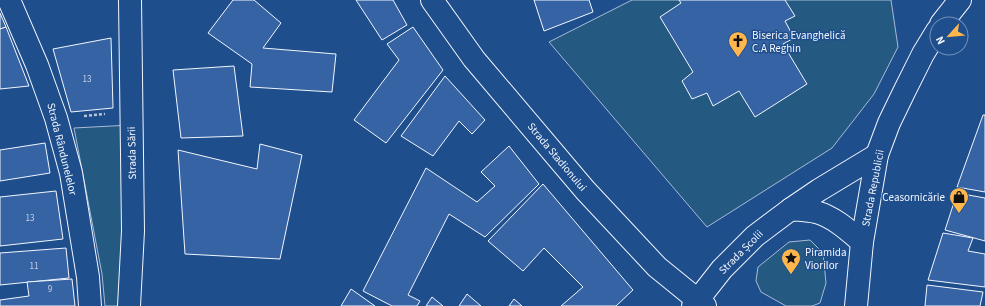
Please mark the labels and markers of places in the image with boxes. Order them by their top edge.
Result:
place label: Biserica Evanghelică C.A Reghin [752,28,846,56]
church icon: Biserica Evanghelică C.A Reghin [727,30,749,58]
shop icon: Ceasornicărie [948,186,970,214]
place label: Ceasornicărie [882,190,946,205]
place label: Piramida Viorilor [805,245,847,273]
place icon: Piramida Viorilor [780,247,802,275]

